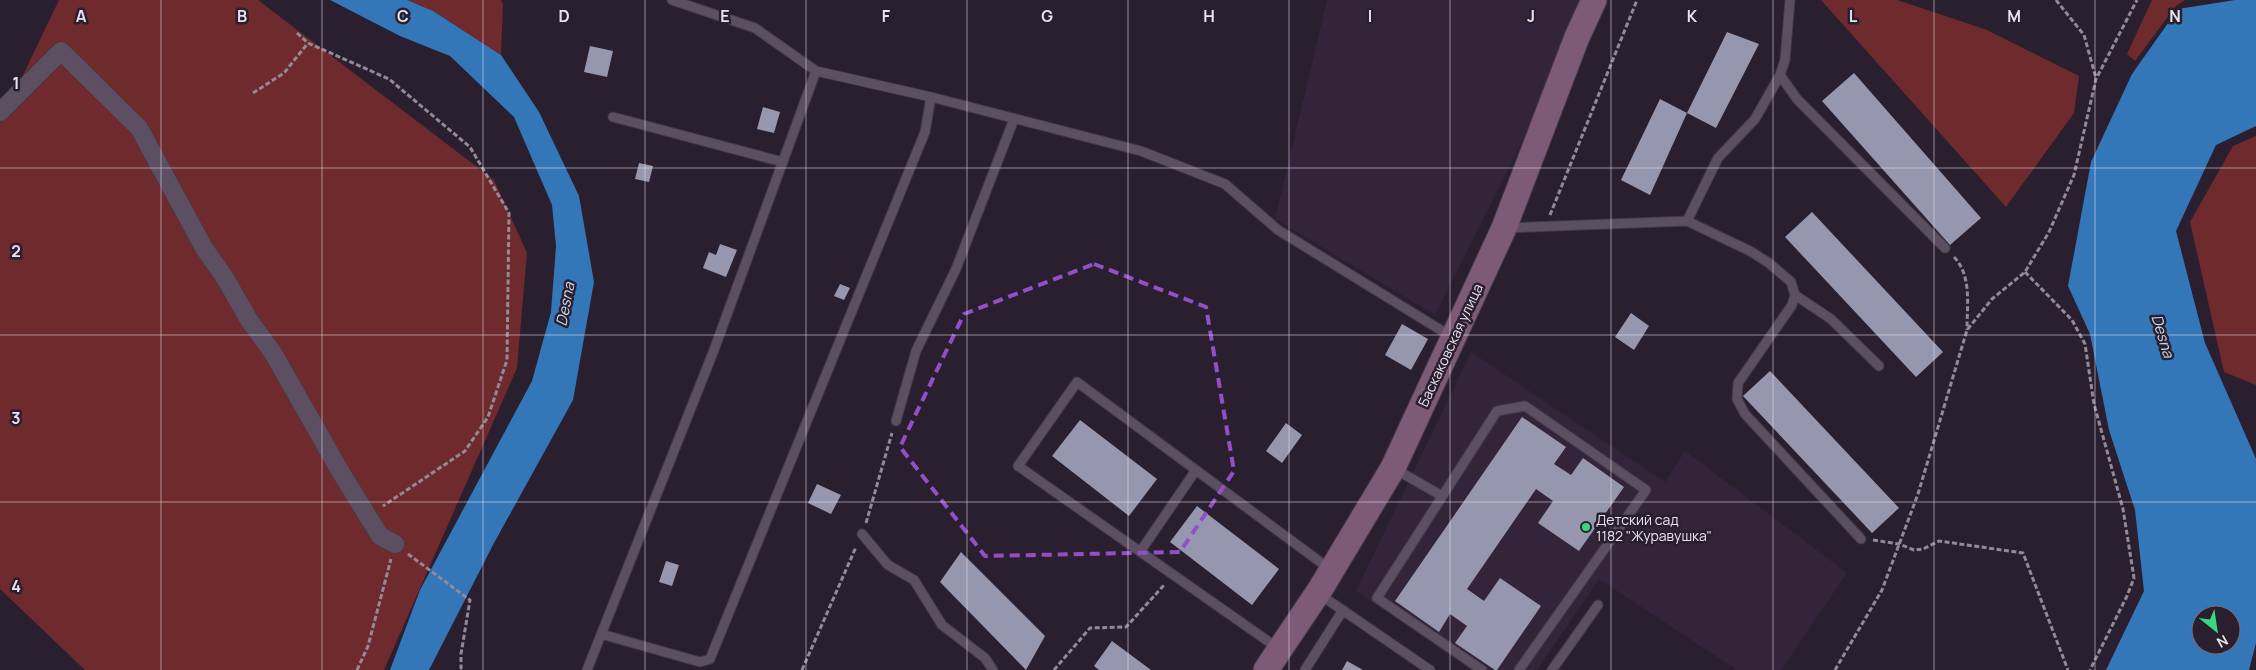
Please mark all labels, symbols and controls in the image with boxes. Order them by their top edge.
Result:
text: A [76,5,87,27]
text: B [237,5,247,27]
text: C [397,5,409,27]
text: D [558,5,570,27]
text: E [720,5,730,27]
text: F [882,5,891,27]
text: G [1041,5,1053,27]
text: H [1203,5,1215,27]
text: I [1368,5,1372,27]
text: J [1527,5,1535,27]
text: K [1687,5,1698,27]
text: L [1849,5,1858,27]
text: M [2007,5,2021,27]
text: N [2169,5,2181,27]
text: 1 [12,72,20,94]
text: 2 [11,240,21,262]
water label: Desna [550,280,580,328]
street label: Баскаковская улица [1413,280,1487,410]
water label: Desna [2147,312,2180,361]
text: 3 [11,407,21,429]
place label: Детский сад 1182 "Журавушка" [1596,510,1712,545]
marker: Детский сад 1182 "Журавушка" [1580,521,1592,533]
text: 4 [11,575,21,597]
north arrow [2191,605,2241,655]
text: N [2214,631,2232,652]

